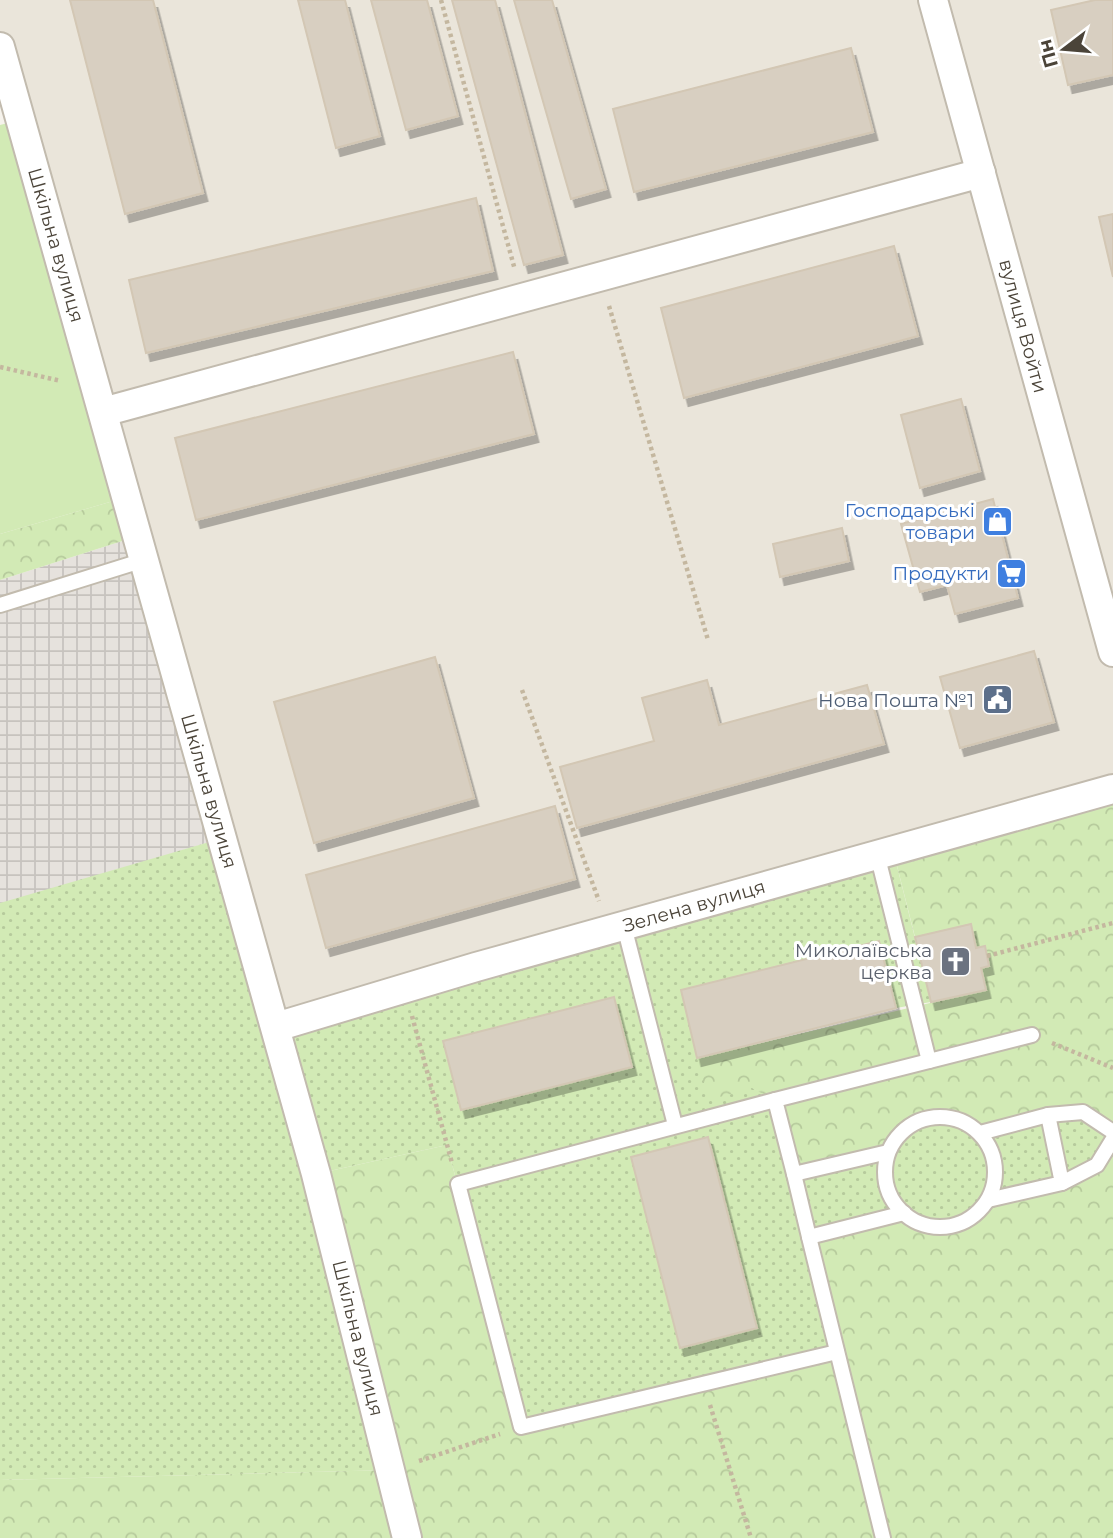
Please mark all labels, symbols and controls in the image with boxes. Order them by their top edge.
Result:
north arrow [1029,14,1099,84]
text: Пн [1033,37,1063,70]
street label: Шкільна вулиця [23,165,89,325]
street label: вулиця Войти [994,257,1052,395]
place label: Господарські товари [845,499,975,544]
shop icon: Господарські товари [981,504,1015,538]
supermarket icon: Продукти [995,556,1029,590]
place label: Продукти [892,562,989,585]
public building icon: Нова Пошта №1 [980,683,1014,717]
place label: Нова Пошта №1 [818,689,974,712]
street label: Шкільна вулиця [176,711,242,871]
street label: Зелена вулиця [620,875,768,937]
place label: Миколаївська церква [795,939,932,984]
church icon: Миколаївська церква [938,944,972,978]
street label: Шкільна вулиця [327,1258,389,1418]

